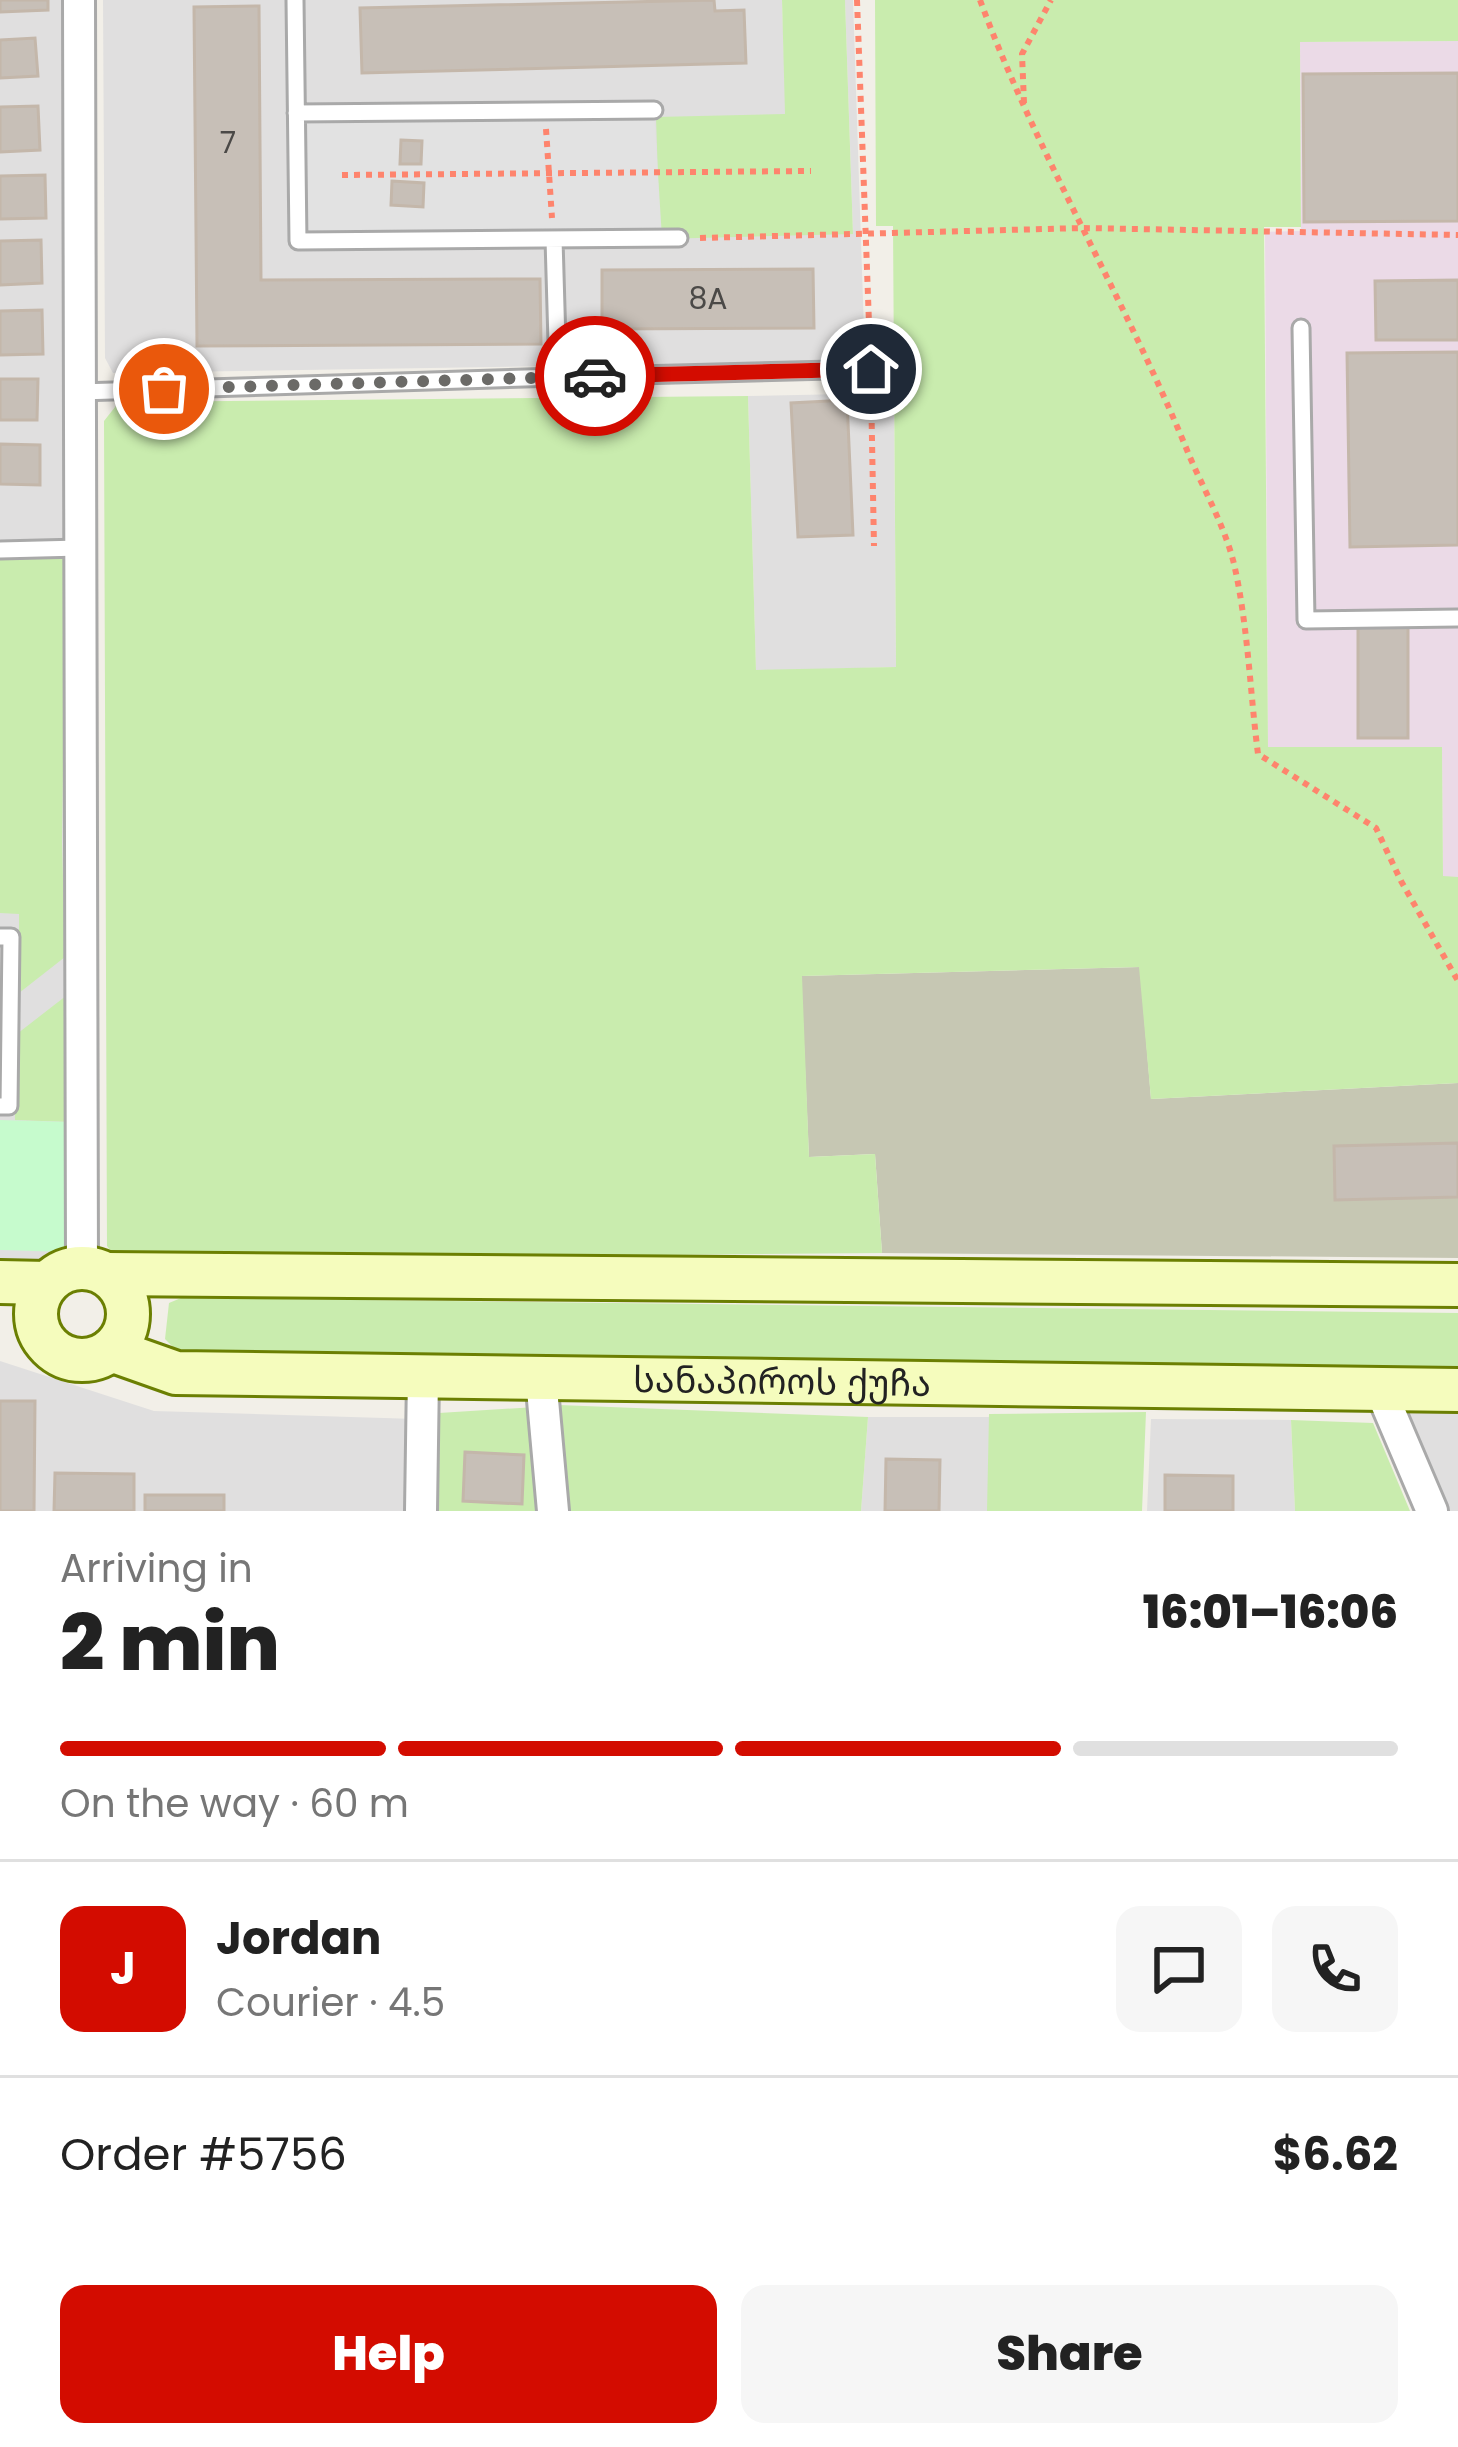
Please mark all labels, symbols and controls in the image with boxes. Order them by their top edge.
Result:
house number: 7 [220,121,236,164]
house number: 8A [688,277,728,320]
courier [535,316,655,436]
pin [820,318,922,420]
icon: home [838,336,904,402]
pin [113,338,215,440]
icon: car [562,343,628,409]
icon: bag [131,356,197,422]
street label: სანაპიროს ქუჩა [633,1354,931,1409]
text: Arriving in [60,1541,253,1596]
text: 16:01–16:06 [1143,1581,1398,1644]
text: 2 min [60,1588,280,1697]
text: On the way · 60 m [60,1776,409,1831]
button: chat [1116,1906,1242,2032]
button: phone [1272,1906,1398,2032]
text: Jordan [216,1907,381,1970]
text: J [110,1937,136,2000]
text: Courier · 4.5 [216,1975,445,2030]
text: Order #5756 [60,2123,347,2186]
text: $6.62 [1273,2123,1398,2186]
button: Help [60,2285,717,2423]
button: Share [741,2285,1398,2423]

